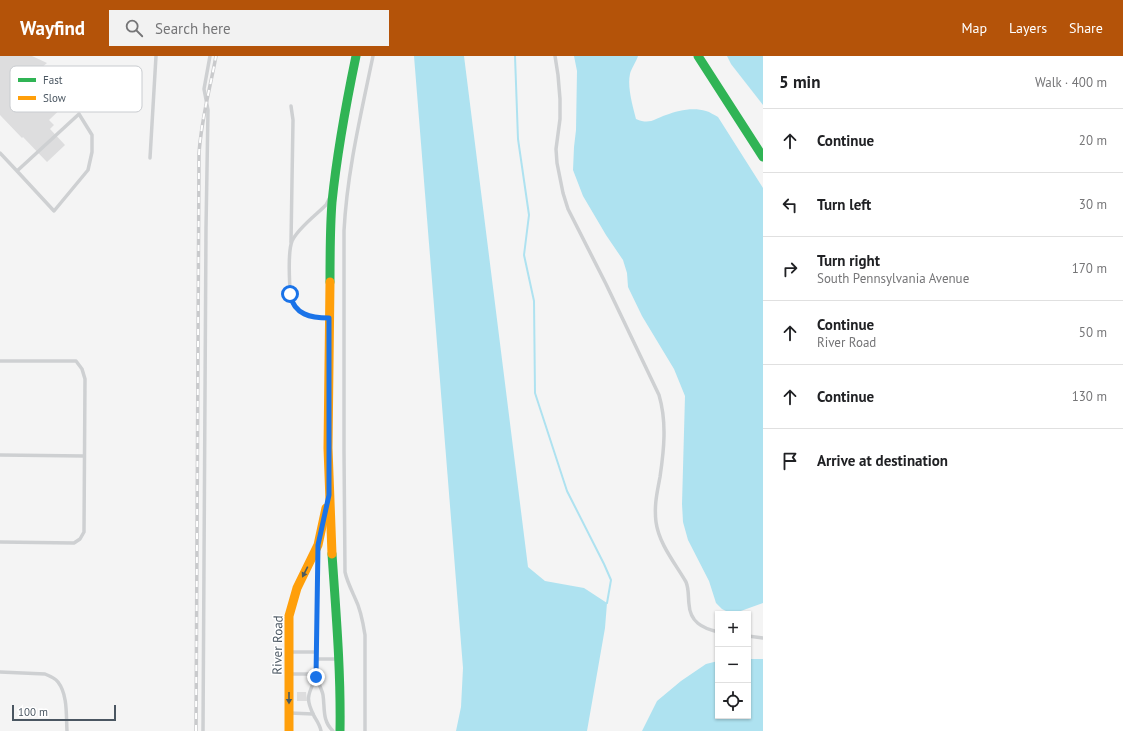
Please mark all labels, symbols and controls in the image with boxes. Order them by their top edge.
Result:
search box [109,10,389,46]
text: Wayfind [20,16,85,40]
icon: search [123,17,145,39]
text: Search here [155,19,231,38]
text: Map [961,19,987,37]
text: Layers [1009,19,1047,37]
text: Share [1069,19,1103,37]
legend [10,66,142,112]
text: 5 min [779,71,820,93]
text: Fast [43,73,63,87]
text: Walk · 400 m [1035,74,1107,91]
text: Slow [43,91,66,105]
icon: ahead [779,130,801,152]
text: Continue [817,131,874,150]
text: 20 m [1079,132,1107,149]
icon: left [779,194,801,216]
text: Turn left [817,195,871,214]
text: 30 m [1079,196,1107,213]
text: Turn right [817,251,880,270]
icon: right [779,258,801,280]
text: 170 m [1072,260,1107,277]
text: South Pennsylvania Avenue [817,270,969,287]
route start [281,285,299,303]
text: Continue [817,315,874,334]
icon: ahead [779,322,801,344]
text: 50 m [1079,324,1107,341]
text: River Road [817,334,876,351]
icon: ahead [779,386,801,408]
text: Continue [817,387,874,406]
text: 130 m [1072,388,1107,405]
icon: arrive [779,450,801,472]
text: Arrive at destination [817,451,948,470]
one-way arrow [302,566,309,578]
map controls [715,611,751,719]
button: + [715,611,751,647]
street label: River Road [268,615,287,675]
button: − [715,647,751,683]
route end [307,668,325,686]
button: locate [715,683,751,719]
one-way arrow [286,692,292,705]
scale bar [12,703,116,722]
text: 100 m [18,705,48,719]

